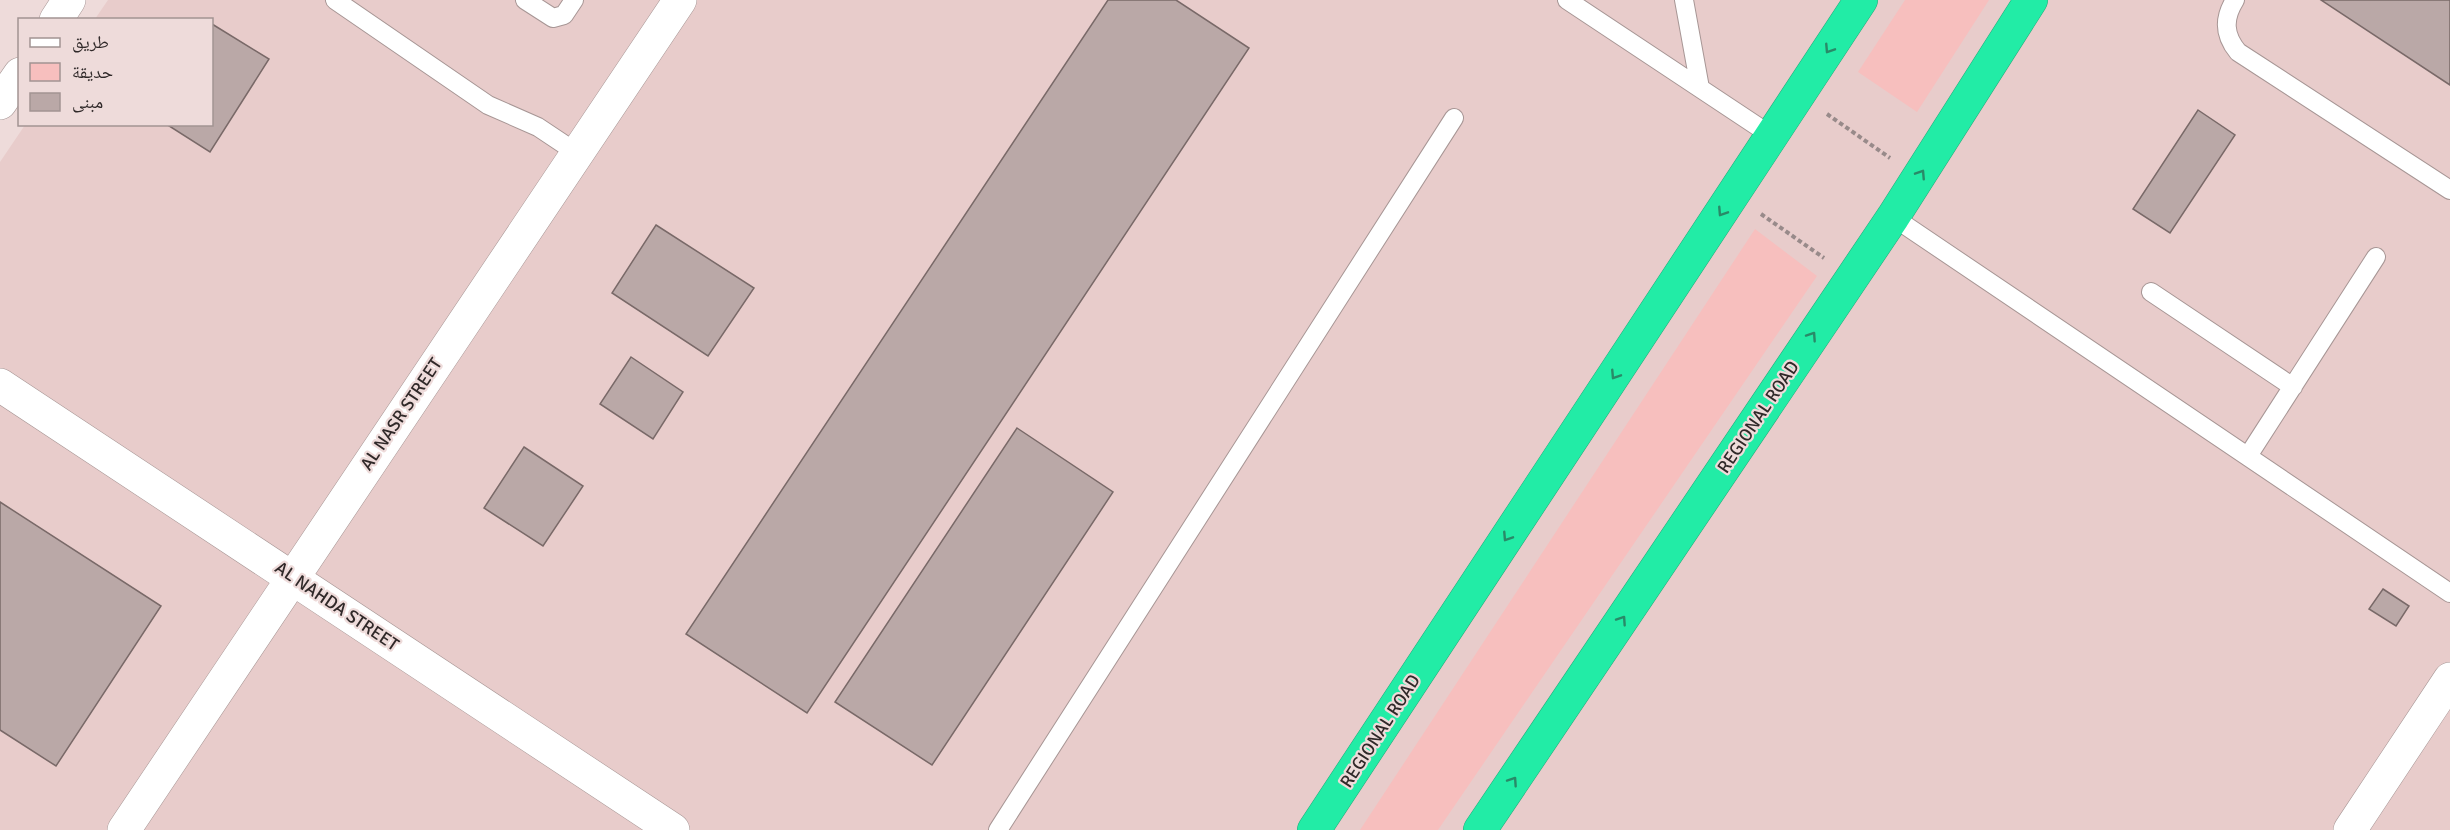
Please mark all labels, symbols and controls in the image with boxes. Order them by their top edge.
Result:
legend [18,18,213,126]
text: طريق [72,31,109,53]
one-way arrow [1825,43,1837,53]
text: حديقة [72,61,113,83]
text: مبنى [72,91,103,113]
one-way arrow [1913,169,1924,180]
one-way arrow [1718,205,1729,216]
one-way arrow [1805,332,1817,342]
street label: AL NASR STREET [355,354,447,474]
street label: REGIONAL ROAD [1712,357,1804,477]
one-way arrow [1611,368,1622,379]
one-way arrow [1504,531,1515,542]
street label: AL NAHDA STREET [271,557,403,656]
one-way arrow [1614,615,1625,626]
street label: REGIONAL ROAD [1335,670,1425,792]
one-way arrow [1506,777,1517,788]

